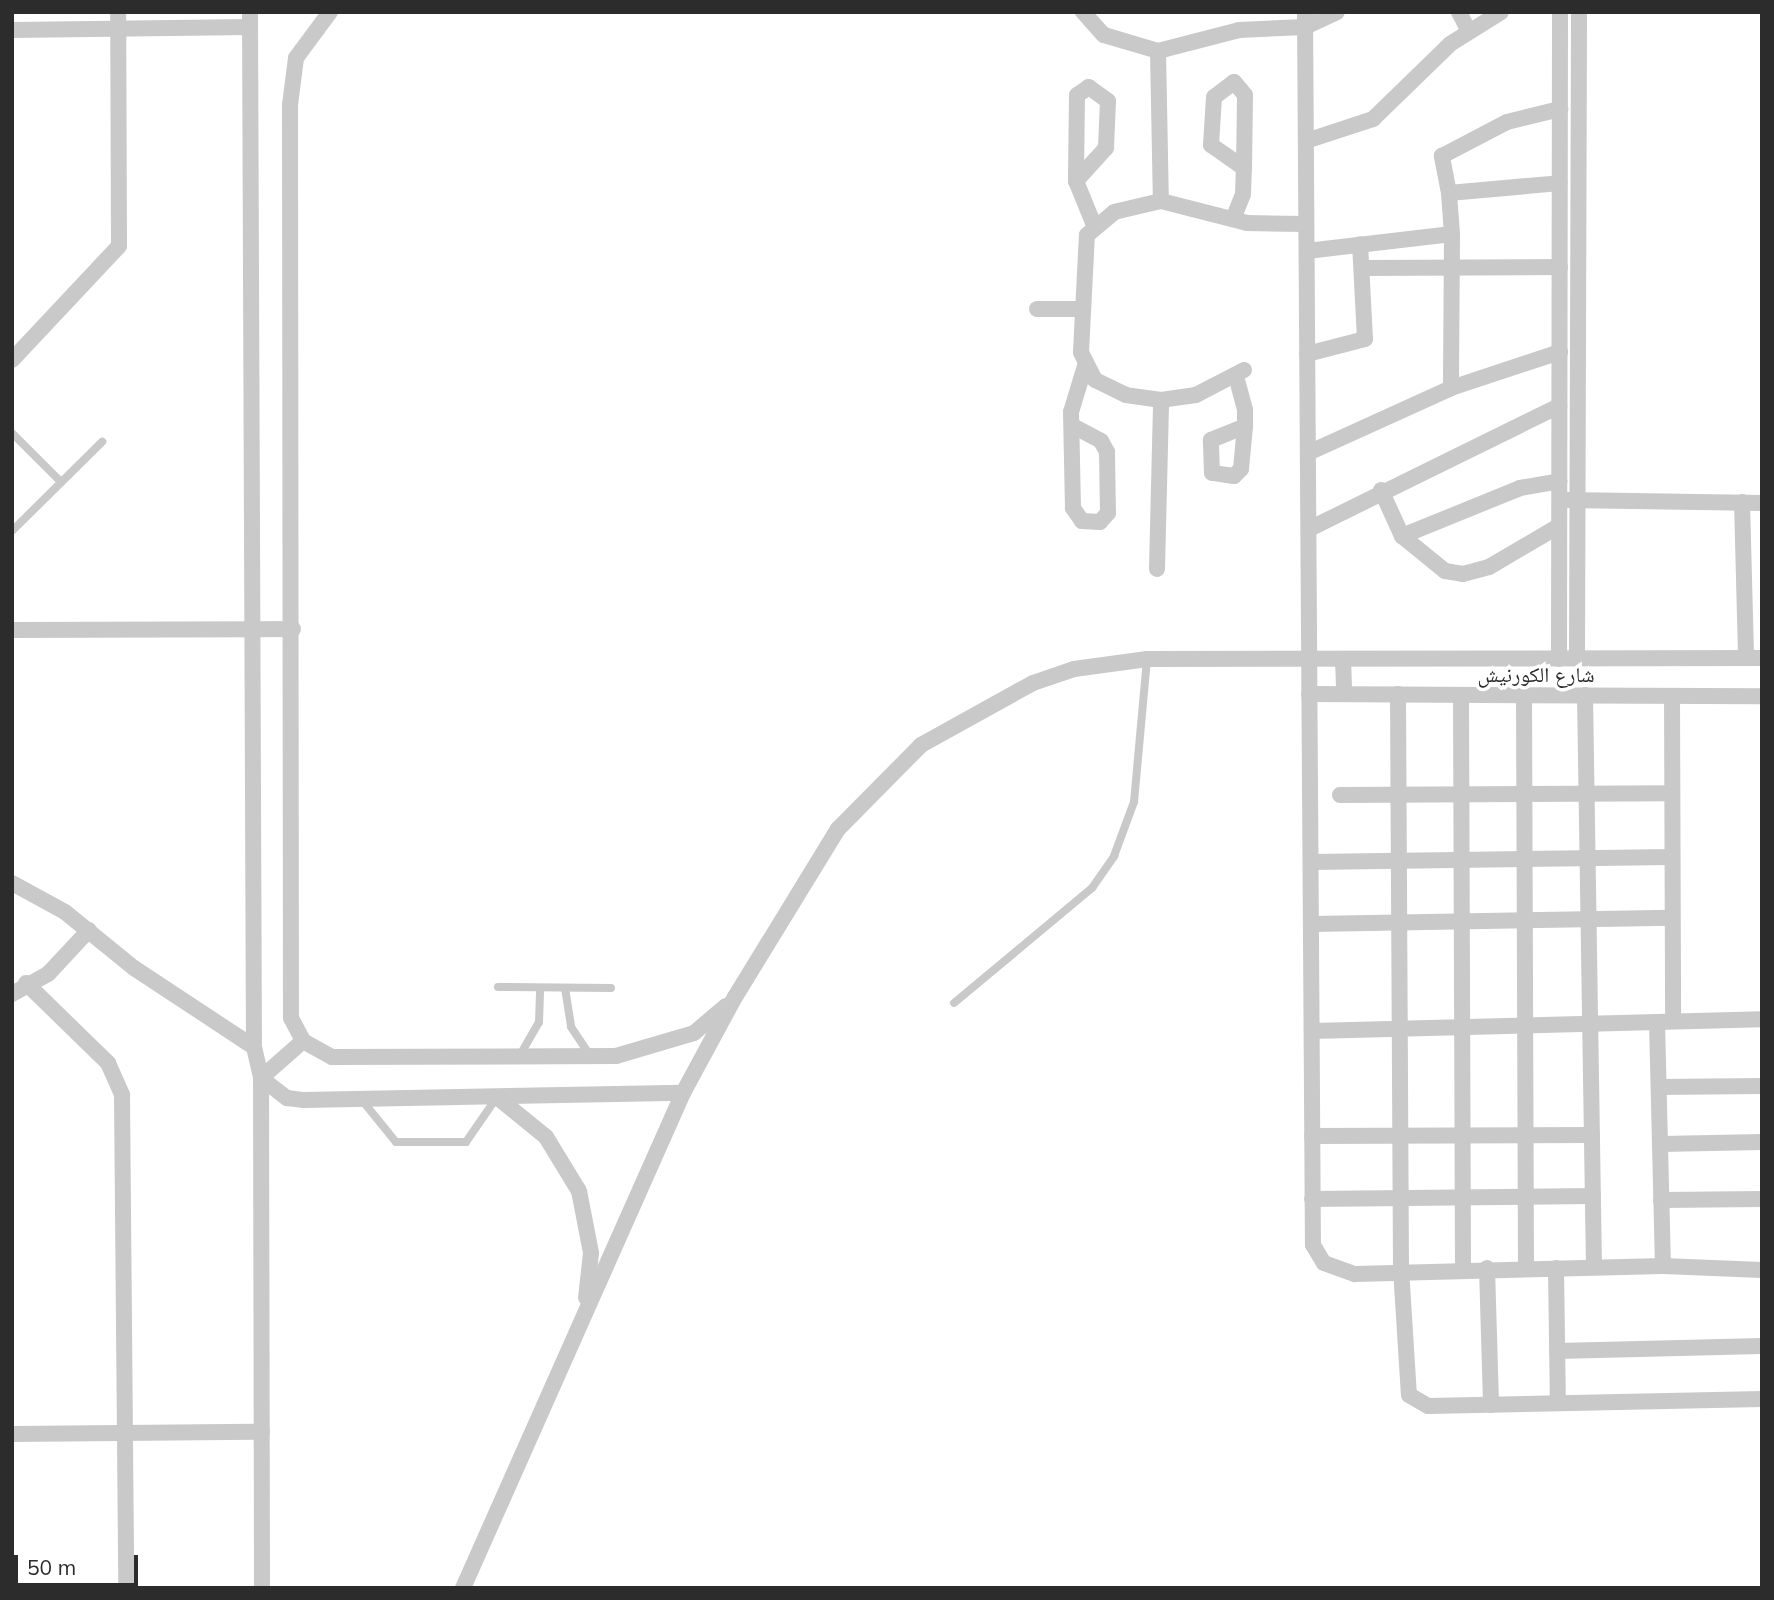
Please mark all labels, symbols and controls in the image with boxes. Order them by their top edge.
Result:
street label: شارع الكورنيش [1477,661,1595,687]
scale bar [18,1540,142,1584]
text: 50 m [27,1554,76,1580]

